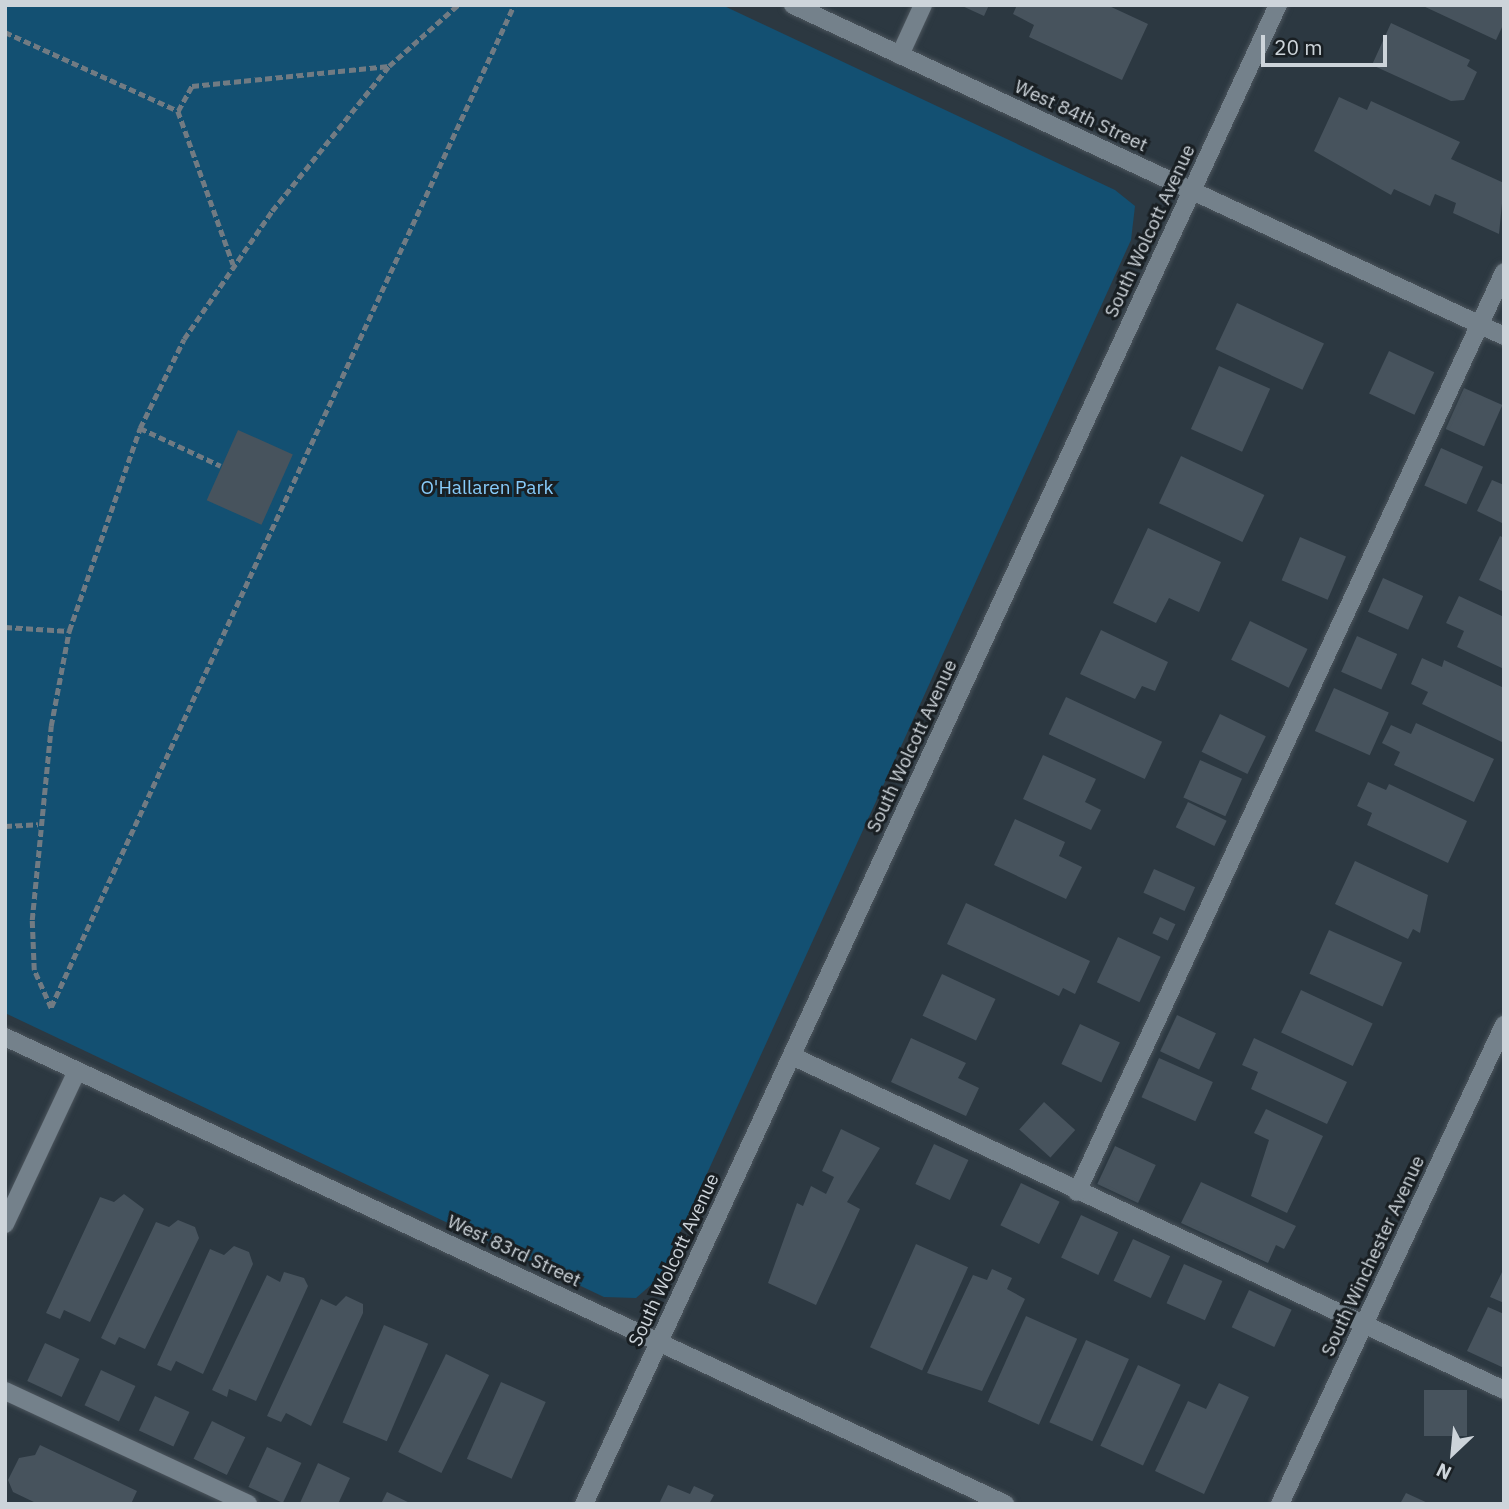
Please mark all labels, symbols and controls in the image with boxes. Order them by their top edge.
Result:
scale bar [1264,21,1390,65]
text: 20 m [1274,33,1323,61]
street label: West 84th Street [1011,75,1151,157]
street label: South Wolcott Avenue [1100,141,1200,321]
park label: O'Hallaren Park [421,477,553,499]
street label: South Wolcott Avenue [862,656,962,836]
street label: South Winchester Avenue [1316,1152,1430,1360]
street label: South Wolcott Avenue [624,1170,724,1350]
street label: West 83rd Street [444,1210,584,1292]
north arrow [1418,1418,1488,1488]
text: N [1432,1458,1455,1486]

